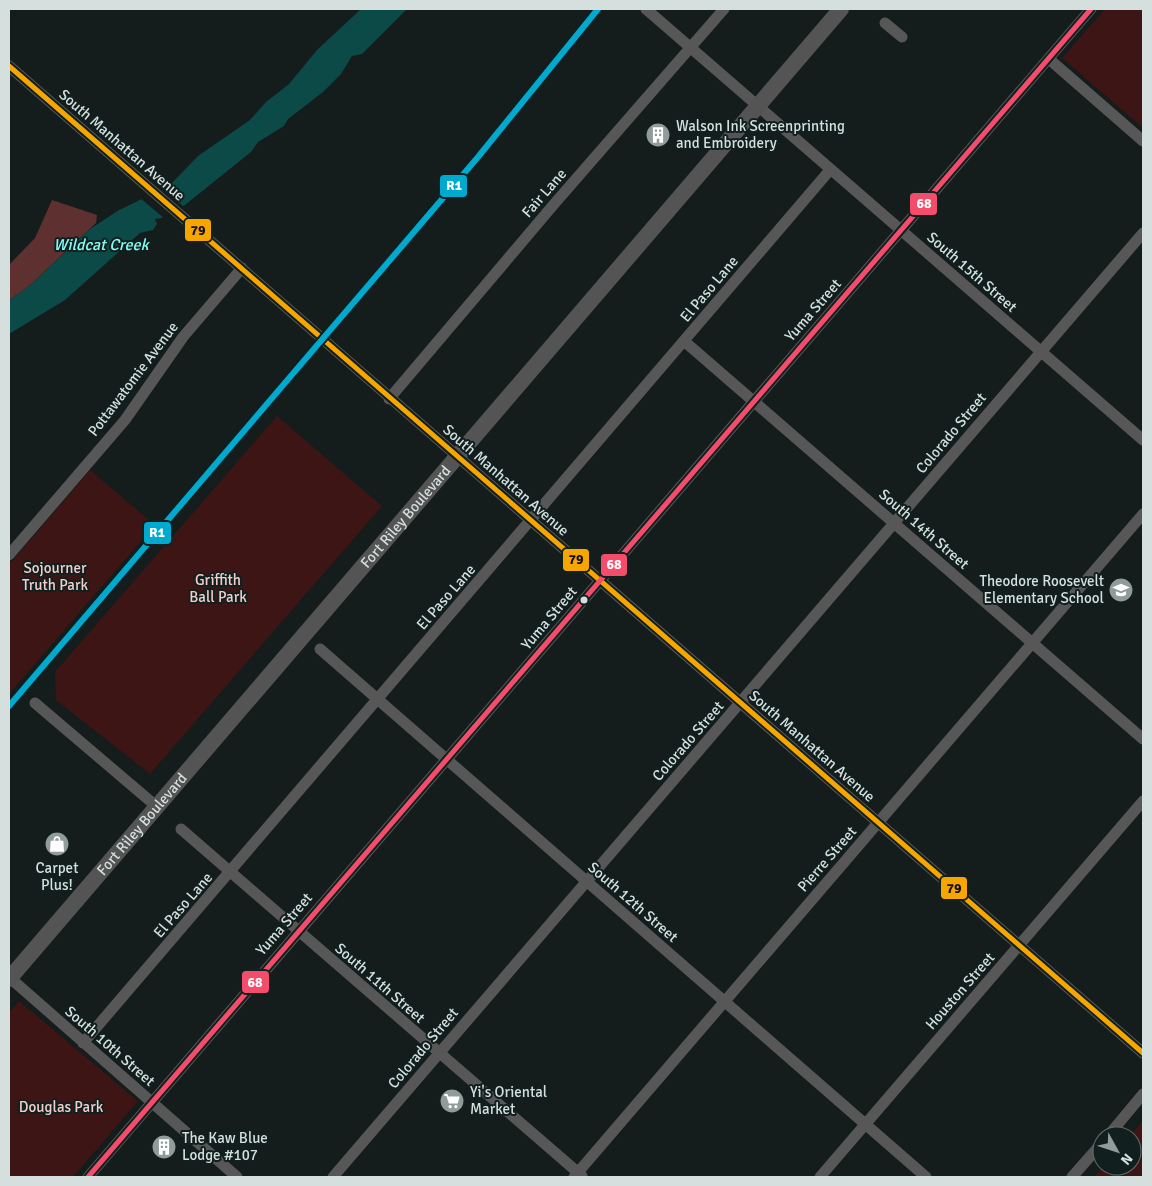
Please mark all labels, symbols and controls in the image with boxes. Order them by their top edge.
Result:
street label: South Manhattan Avenue [55,85,189,205]
place label: Walson Ink Screenprinting and Embroidery [676,117,845,152]
building icon: Walson Ink Screenprinting and Embroidery [645,122,671,148]
street label: Fair Lane [518,165,570,221]
line badge: R1 [439,174,468,198]
text: R1 [446,177,463,194]
line badge: 68 [909,192,938,216]
text: 68 [916,195,932,212]
line badge: 79 [184,218,212,242]
text: 79 [190,222,206,239]
street label: South 15th Street [923,228,1021,316]
water label: Wildcat Creek [54,235,150,255]
street label: El Paso Lane [676,252,742,326]
street label: Yuma Street [781,275,845,345]
street label: Pottawatomie Avenue [84,318,182,440]
street label: Colorado Street [912,389,990,477]
street label: South Manhattan Avenue [439,420,573,540]
street label: Fort Riley Boulevard [357,462,454,572]
street label: South 14th Street [875,485,973,573]
line badge: R1 [143,521,172,545]
text: R1 [149,524,166,541]
line badge: 79 [562,548,590,572]
text: 79 [568,551,584,568]
line badge: 68 [600,553,628,577]
text: 68 [606,556,622,573]
park label: Sojourner Truth Park [22,559,88,594]
street label: El Paso Lane [413,561,479,633]
park label: Griffith Ball Park [189,571,247,606]
place label: Theodore Roosevelt Elementary School [980,572,1104,607]
school or university icon: Theodore Roosevelt Elementary School [1108,577,1134,603]
street label: Yuma Street [517,583,581,653]
unlabelled marker [579,595,589,605]
street label: South Manhattan Avenue [745,686,879,806]
street label: Colorado Street [648,697,728,785]
street label: Fort Riley Boulevard [93,769,191,879]
street label: Pierre Street [794,823,860,895]
shop icon: Carpet Plus! [44,831,70,857]
street label: South 12th Street [584,858,682,946]
place label: Carpet Plus! [36,859,78,894]
street label: El Paso Lane [150,869,216,941]
line badge: 79 [940,876,968,900]
text: 79 [946,880,962,897]
street label: Yuma Street [252,889,316,959]
street label: South 11th Street [331,939,429,1027]
street label: Houston Street [922,949,998,1033]
line badge: 68 [241,970,270,994]
text: 68 [247,974,263,991]
street label: South 10th Street [61,1002,159,1090]
street label: Colorado Street [384,1004,462,1092]
place label: Yi's Oriental Market [470,1083,547,1118]
supermarket icon: Yi's Oriental Market [439,1088,465,1114]
park label: Douglas Park [19,1098,104,1116]
north arrow [1092,1126,1142,1176]
place label: The Kaw Blue Lodge #107 [182,1129,268,1164]
building icon: The Kaw Blue Lodge #107 [151,1134,177,1160]
text: N [1117,1150,1136,1168]

